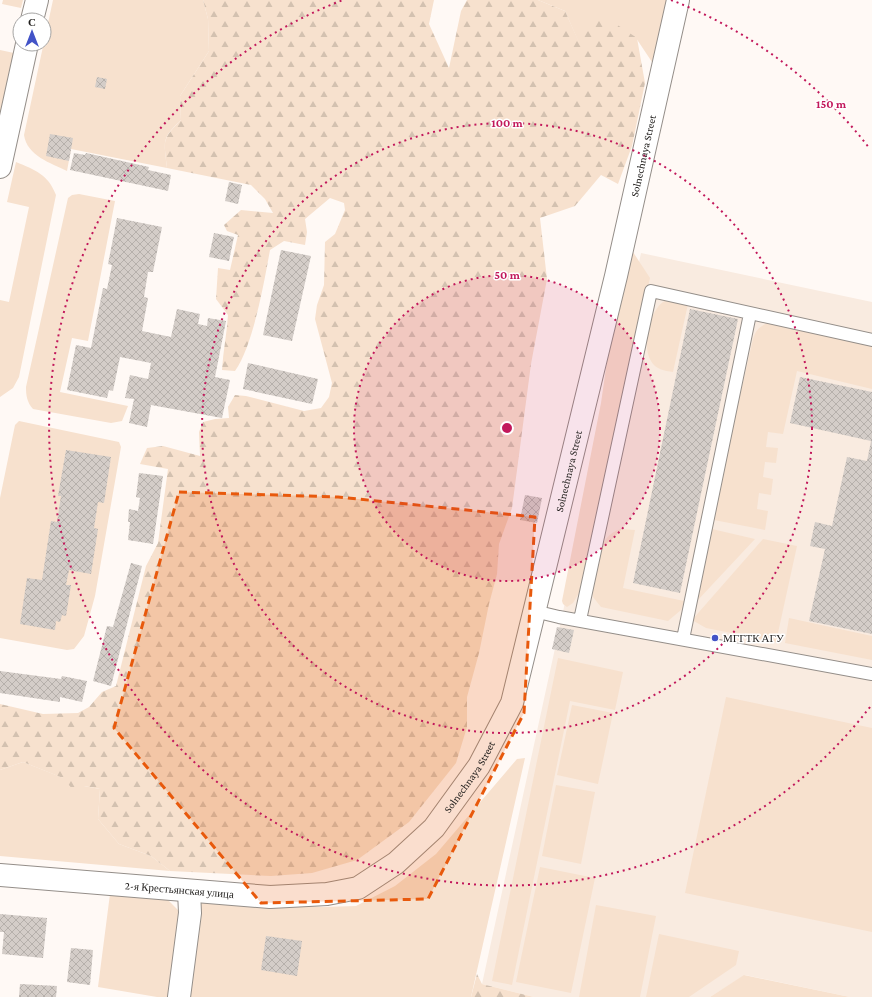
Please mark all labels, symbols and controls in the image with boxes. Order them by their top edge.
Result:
north arrow [12,12,52,52]
text: С [28,16,36,28]
text: 150 m [816,97,847,111]
street label: Solnechnaya Street [628,113,658,198]
text: 100 m [491,116,524,130]
text: 50 m [494,268,521,282]
centre of rings [500,421,514,435]
street label: Solnechnaya Street [553,429,584,513]
place label: МГГТК АГУ [723,632,784,644]
marker: МГГТК АГУ [710,633,720,643]
street label: Solnechnaya Street [441,739,497,815]
street label: 2-я Крестьянская улица [124,879,235,900]

